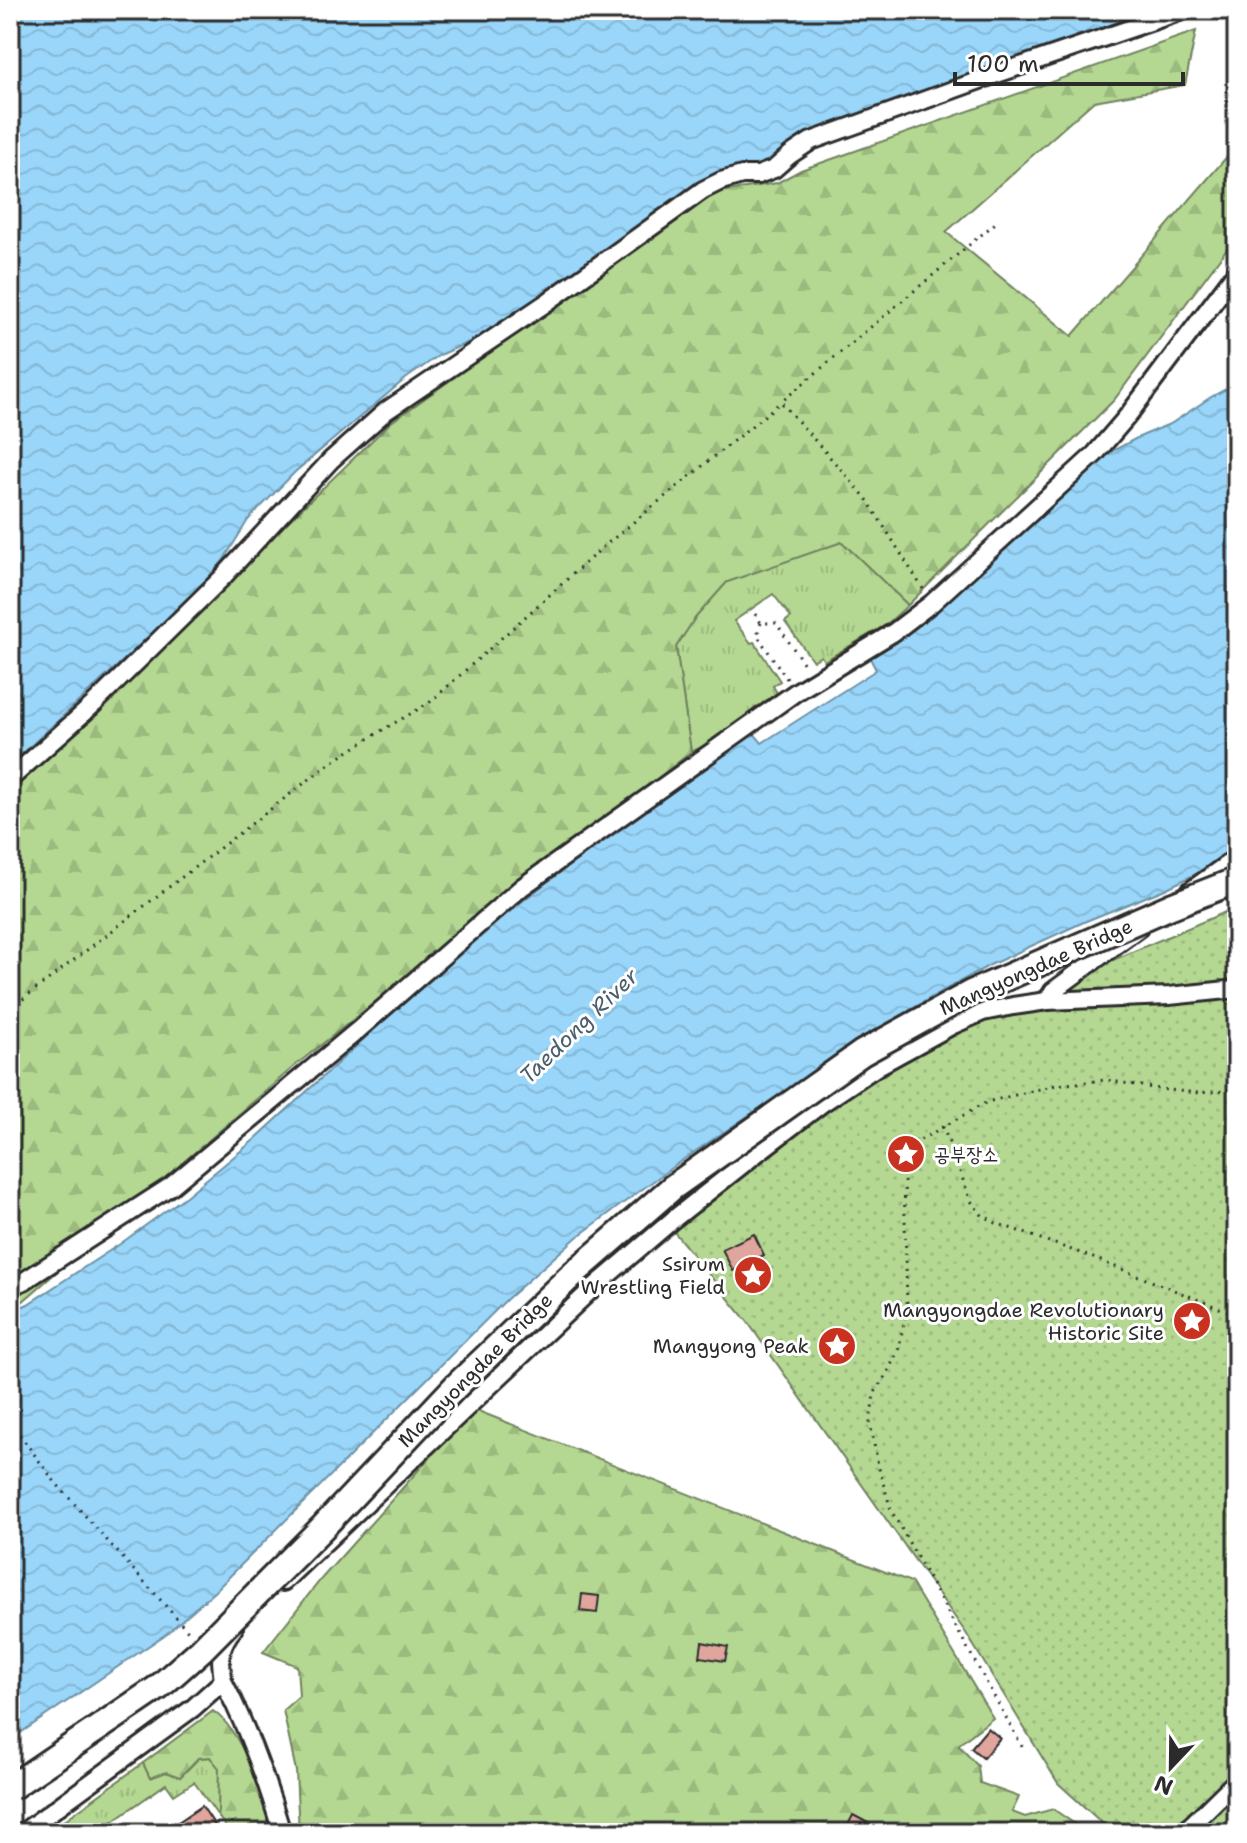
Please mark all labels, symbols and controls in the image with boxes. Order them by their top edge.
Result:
scale bar [955,36,1183,86]
text: 100 m [967,48,1039,80]
street label: Mangyongdae Bridge [935,913,1137,1021]
water label: Taedong River [513,962,645,1090]
place icon: 공부장소 [885,1133,927,1175]
place label: 공부장소 [934,1141,998,1167]
place label: Ssirum Wrestling Field [581,1251,725,1300]
place icon: Ssirum Wrestling Field [732,1254,774,1296]
street label: Mangyongdae Bridge [392,1287,558,1453]
place label: Mangyongdae Revolutionary Historic Site [883,1297,1164,1346]
place icon: Mangyongdae Revolutionary Historic Site [1171,1300,1213,1342]
place icon: Mangyong Peak [816,1325,858,1367]
place label: Mangyong Peak [653,1333,809,1359]
north arrow [1131,1727,1211,1807]
text: N [1150,1768,1177,1802]

